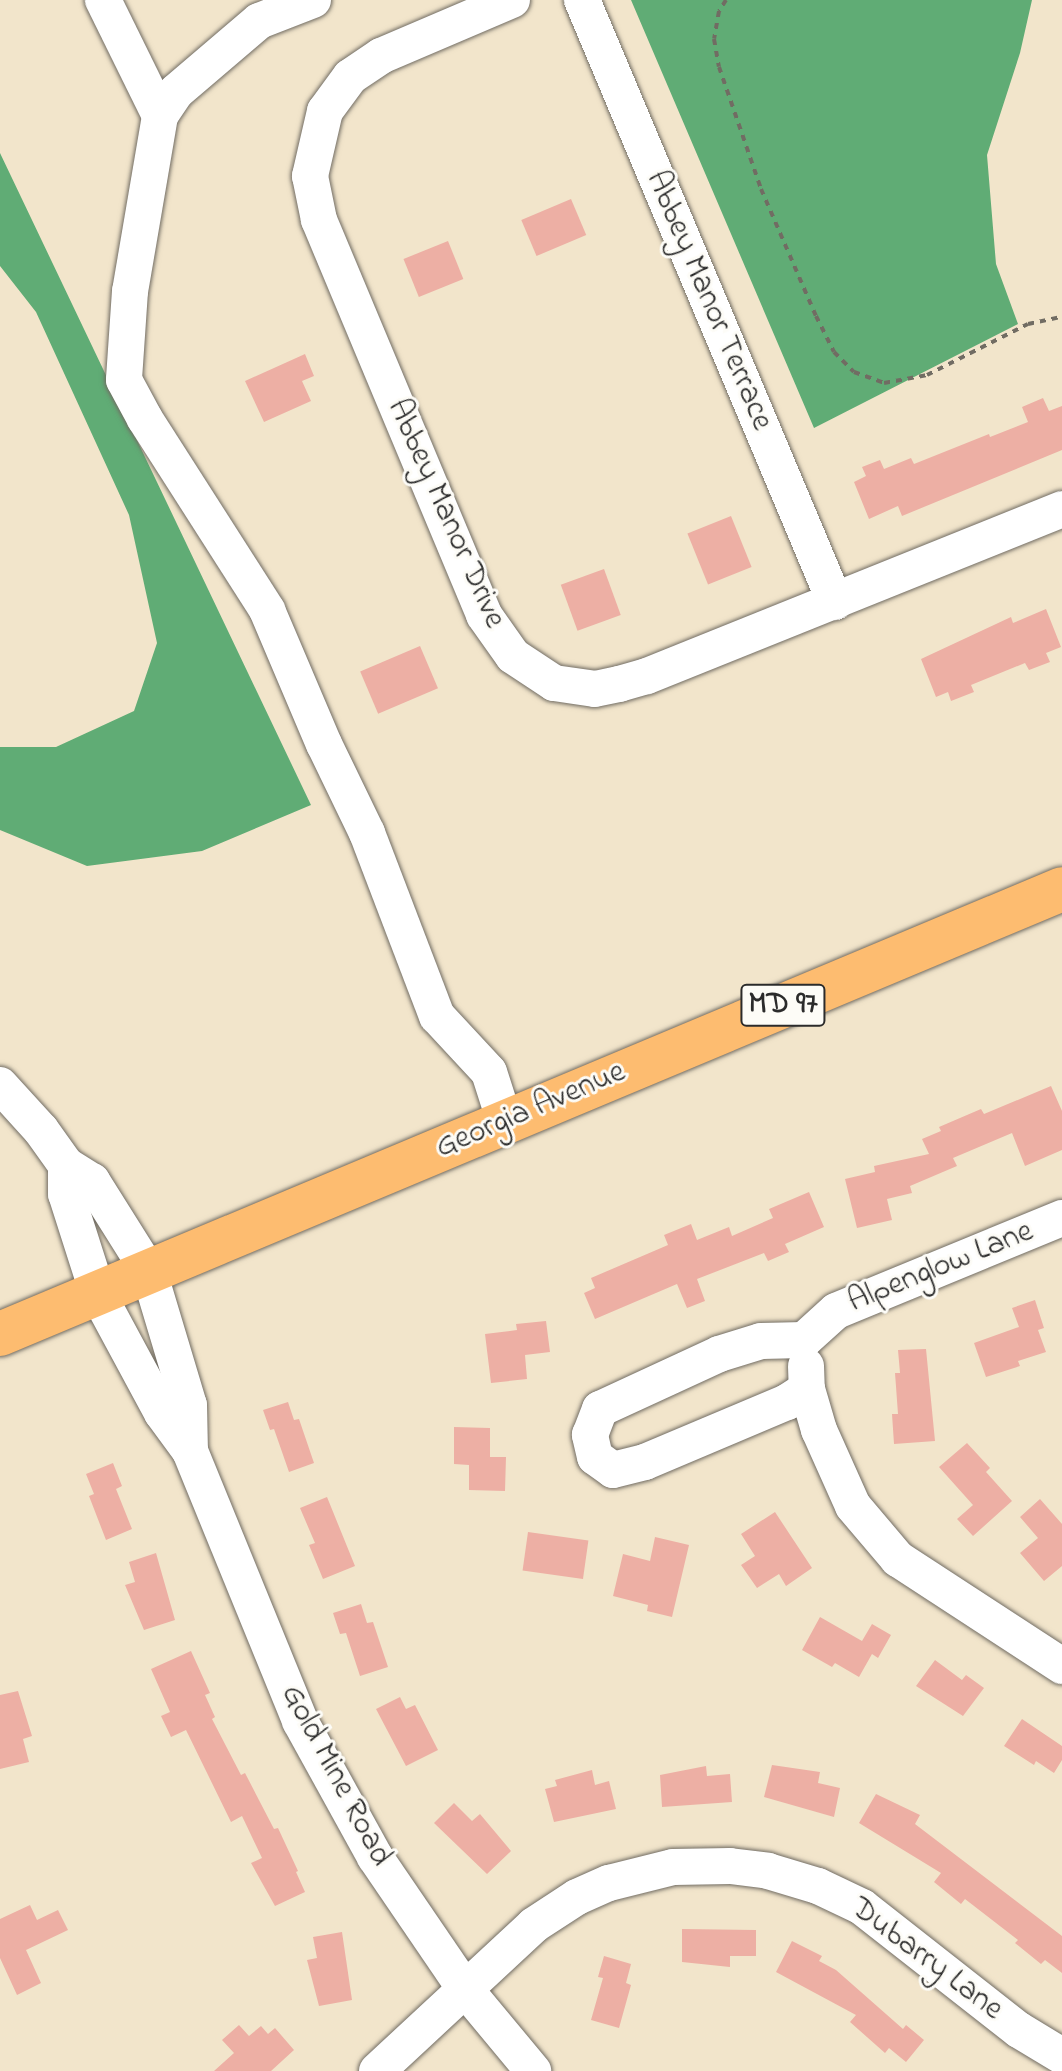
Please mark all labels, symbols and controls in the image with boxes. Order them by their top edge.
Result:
street label: Abbey Manor Terrace [636,166,780,436]
street label: Abbey Manor Drive [377,394,513,634]
road number: MD 97 [739,979,827,1031]
street label: Georgia Avenue [430,1054,632,1168]
street label: Alpenglow Lane [843,1213,1039,1323]
street label: Gold Mine Road [271,1679,399,1873]
street label: Dubarry Lane [842,1890,1010,2030]

